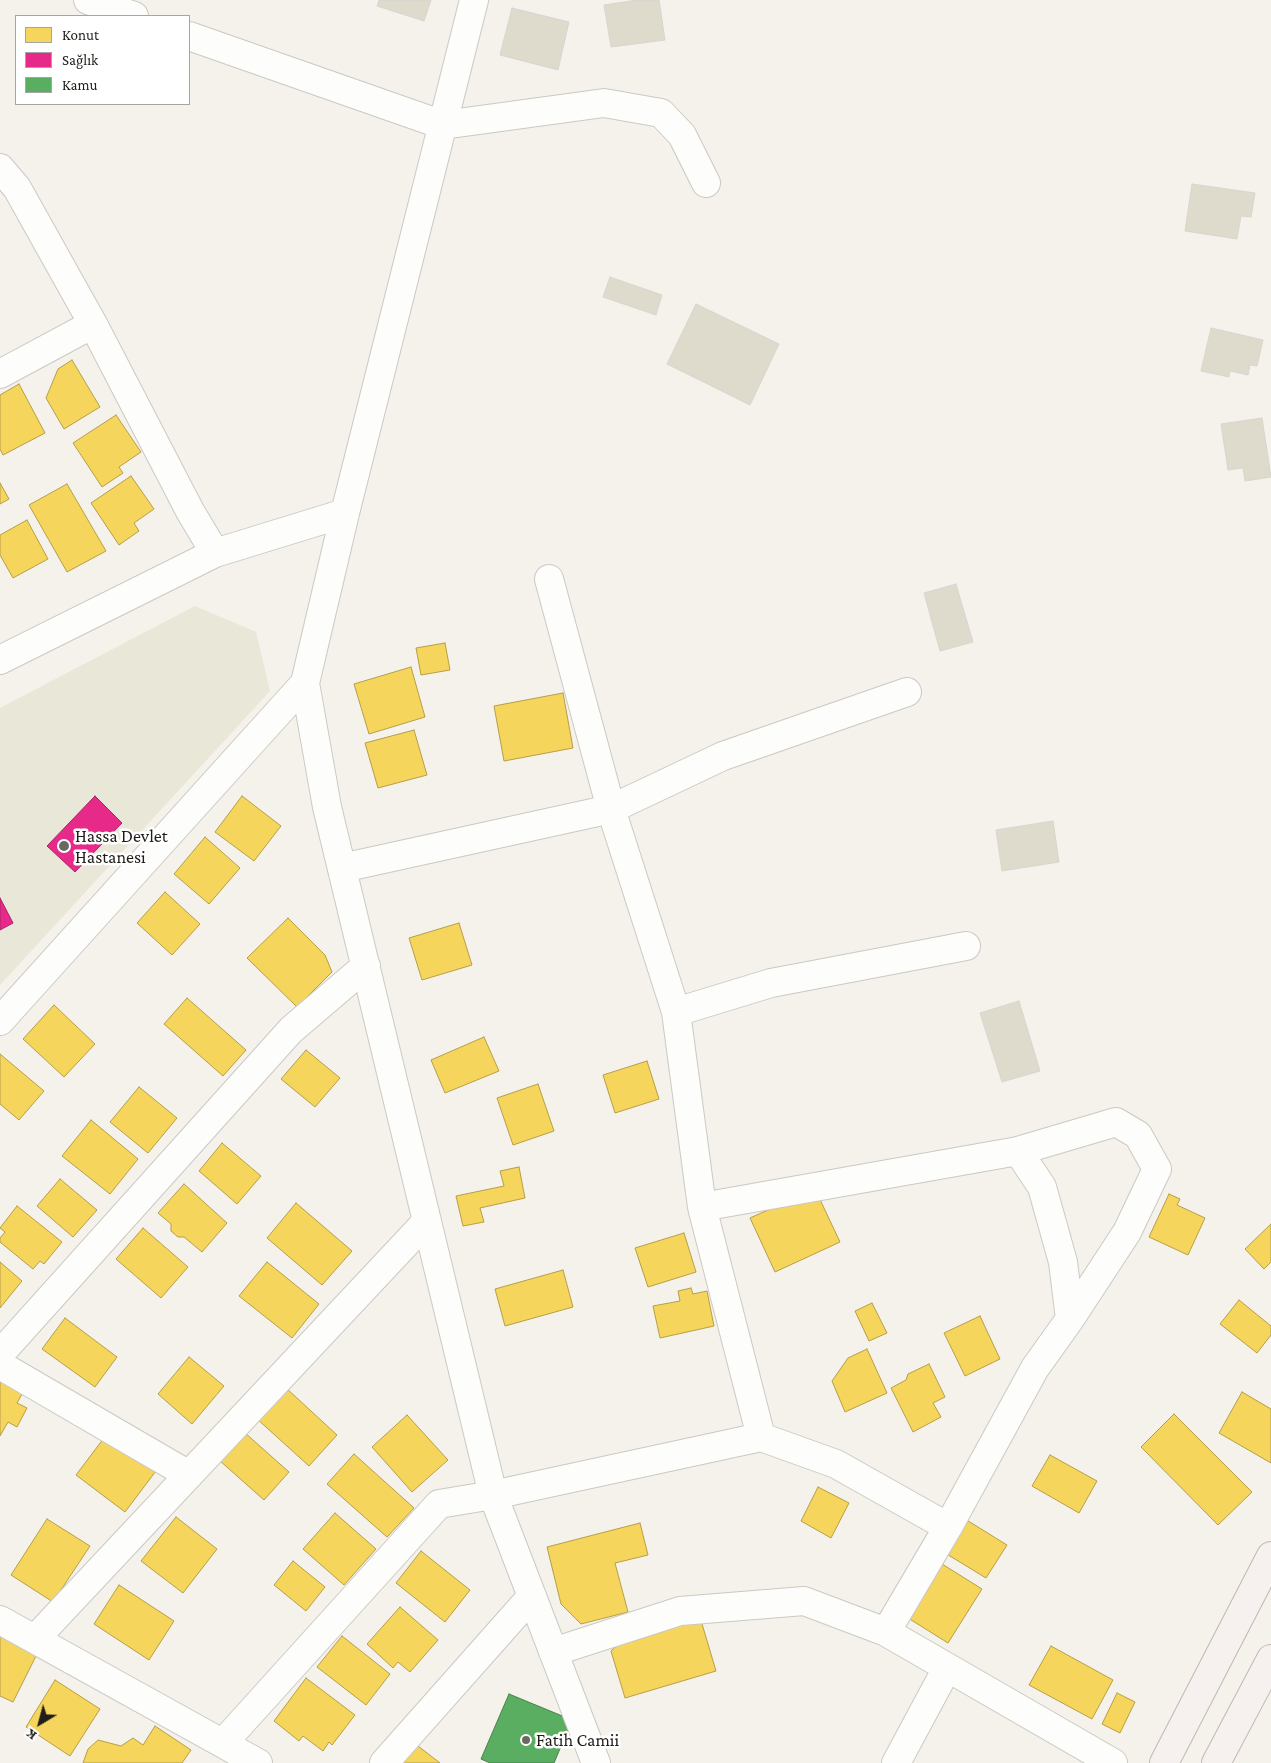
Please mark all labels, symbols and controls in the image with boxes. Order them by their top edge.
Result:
legend [15,15,190,105]
text: Konut [62,27,99,43]
text: Sağlık [62,52,98,68]
text: Kamu [62,77,97,93]
place label: Hassa Devlet Hastanesi [75,825,168,868]
marker: Hassa Devlet Hastanesi [57,839,71,853]
north arrow [15,1698,65,1748]
text: K [23,1726,39,1744]
place label: Fatih Camii [536,1729,619,1751]
marker: Fatih Camii [520,1734,532,1746]

